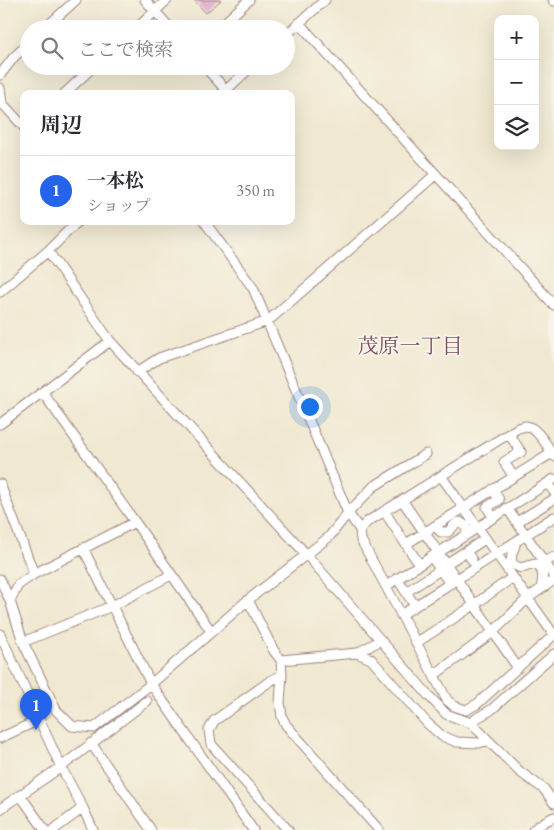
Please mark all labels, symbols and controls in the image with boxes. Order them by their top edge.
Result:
map controls [494,15,539,150]
button: + [494,15,539,60]
search box [20,20,295,75]
icon: search [38,34,66,62]
text: ここで検索 [78,37,173,62]
button: − [494,60,539,105]
button: layers [494,105,539,150]
text: 周辺 [40,111,82,138]
text: 一本松 [87,168,144,193]
text: 1 [52,180,60,201]
text: 350 m [236,180,275,201]
text: ショップ [87,195,151,216]
district label: 茂原一丁目 [358,332,463,359]
your location [297,394,323,420]
pin: 1 [20,689,52,730]

